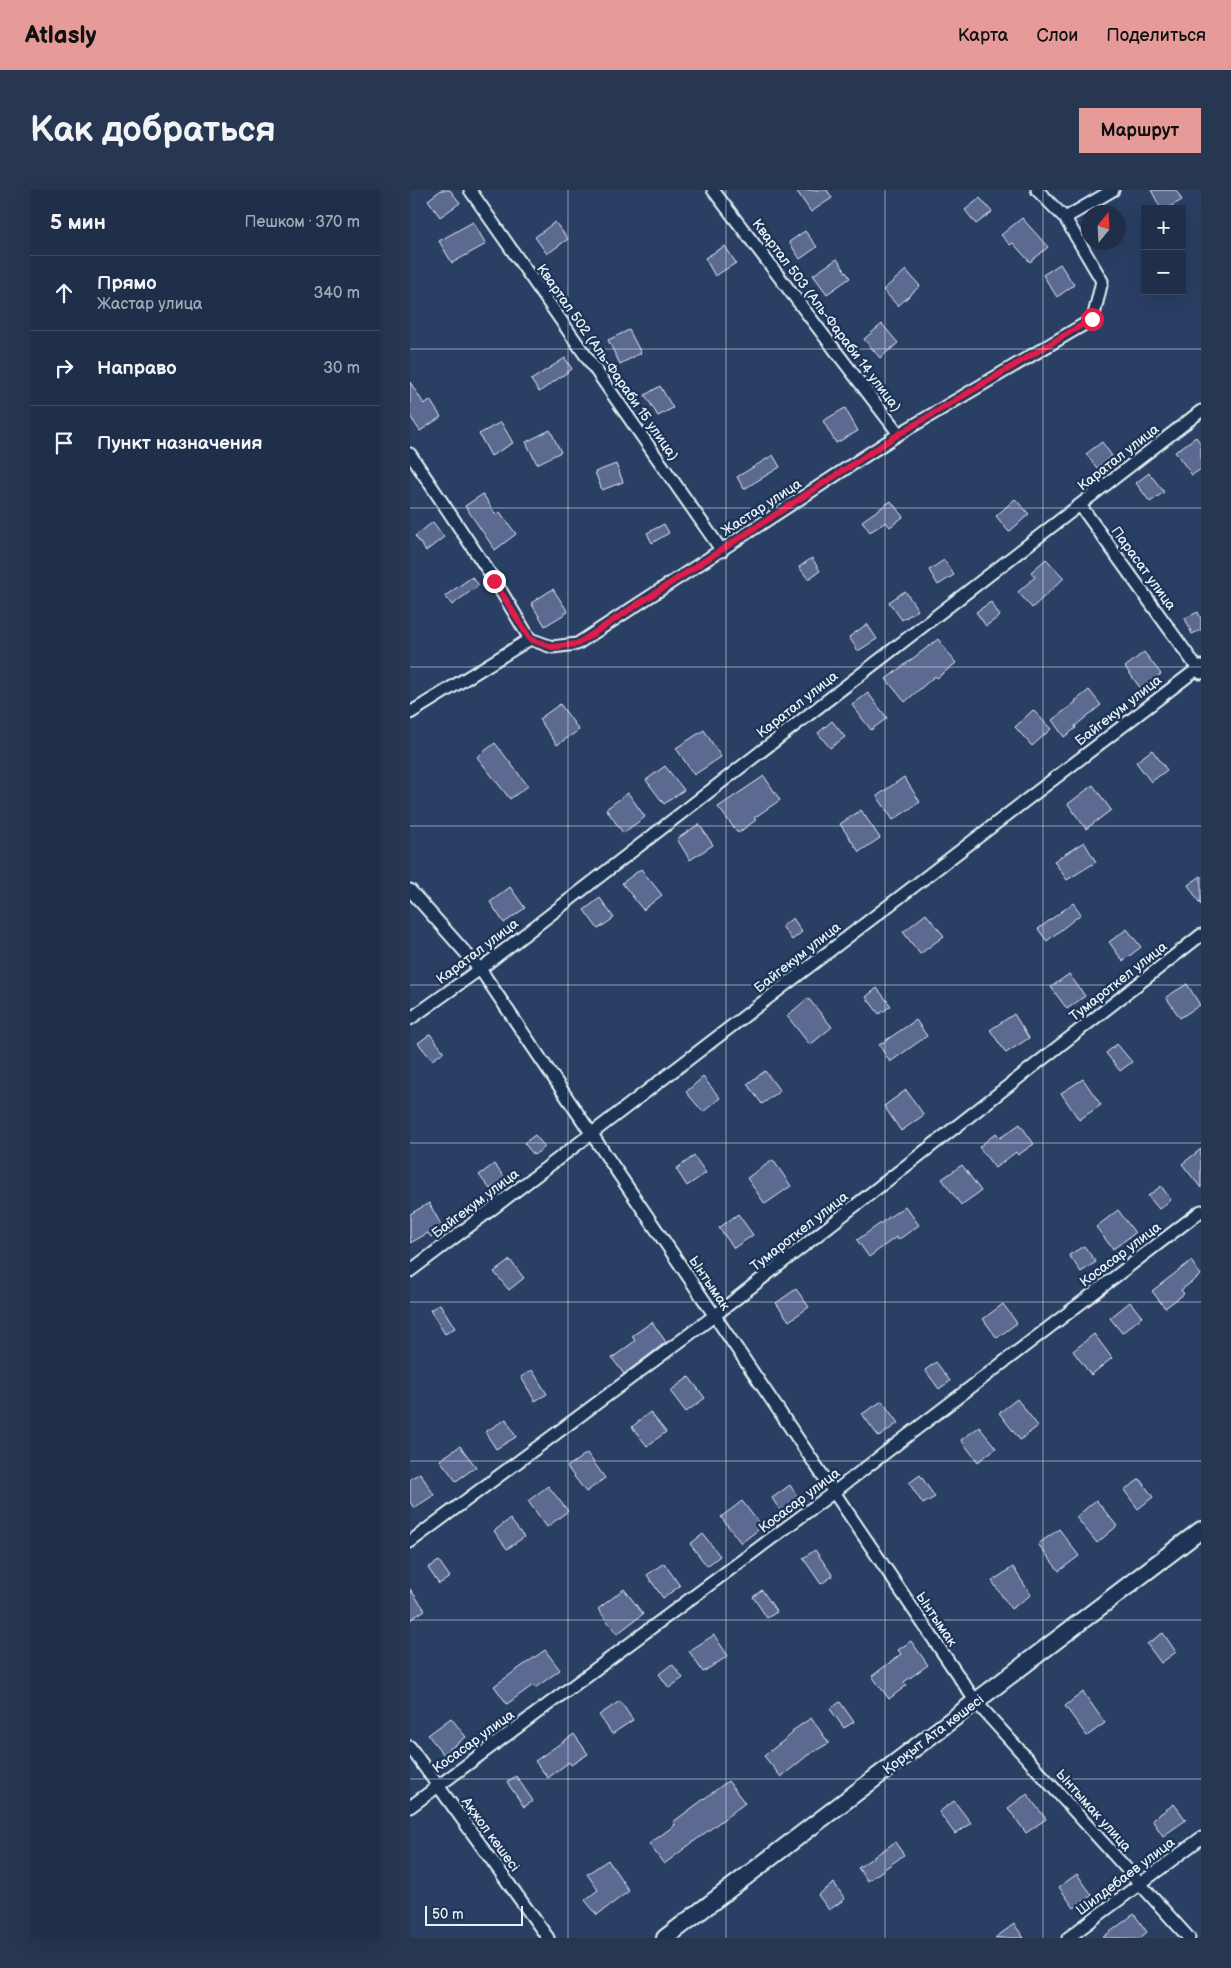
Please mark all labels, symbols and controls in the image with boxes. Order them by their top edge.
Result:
text: Atlasly [25,21,96,50]
text: Карта [958,25,1008,46]
text: Слои [1036,25,1078,46]
text: Поделиться [1106,25,1206,46]
button: Маршрут [1079,108,1201,153]
text: Как добраться [30,109,276,152]
north arrow [1081,205,1126,250]
map controls [1141,205,1186,295]
button: + [1141,205,1186,250]
text: 5 мин [50,210,106,235]
text: Пешком · 370 m [245,213,360,232]
street label: Квартал 503 (Аль-Фараби 14 улица) [749,216,905,415]
button: − [1141,250,1186,295]
street label: Квартал 502 (Аль-Фараби 15 улица) [533,261,682,464]
text: Прямо [97,272,157,295]
icon: ahead [50,279,78,307]
text: 340 m [313,284,360,303]
text: Жастар улица [97,295,203,314]
route start [1081,308,1104,331]
icon: right [50,354,78,382]
text: Направо [97,357,177,380]
text: 30 m [323,359,360,378]
street label: Каратал улица [1074,420,1163,494]
icon: arrive [50,429,78,457]
text: Пункт назначения [97,432,262,455]
street label: Жастар улица [718,475,805,540]
street label: Парасат улица [1108,523,1180,614]
route end [483,570,506,593]
street label: Каратал улица [753,667,842,741]
street label: Байгекум улица [1072,671,1165,749]
street label: Каратал улица [433,915,522,988]
street label: Байгекум улица [751,918,844,996]
street label: Тумароткел улица [1066,938,1171,1025]
street label: Байгекум улица [428,1165,523,1242]
street label: Тумароткел улица [747,1188,852,1275]
street label: Косасар улица [1076,1218,1165,1290]
street label: Ынтымак [685,1253,734,1314]
street label: Косасар улица [755,1464,844,1536]
street label: Ынтымак [912,1589,961,1650]
street label: Қорқыт Ата көшесі [879,1691,987,1778]
street label: Косасар улица [429,1706,518,1777]
street label: Ынтымак улица [1052,1766,1135,1855]
street label: Ақжол көшесі [457,1793,523,1875]
street label: Шилдебаев улица [1073,1833,1179,1919]
scale bar [425,1903,522,1926]
text: 50 m [432,1906,464,1923]

